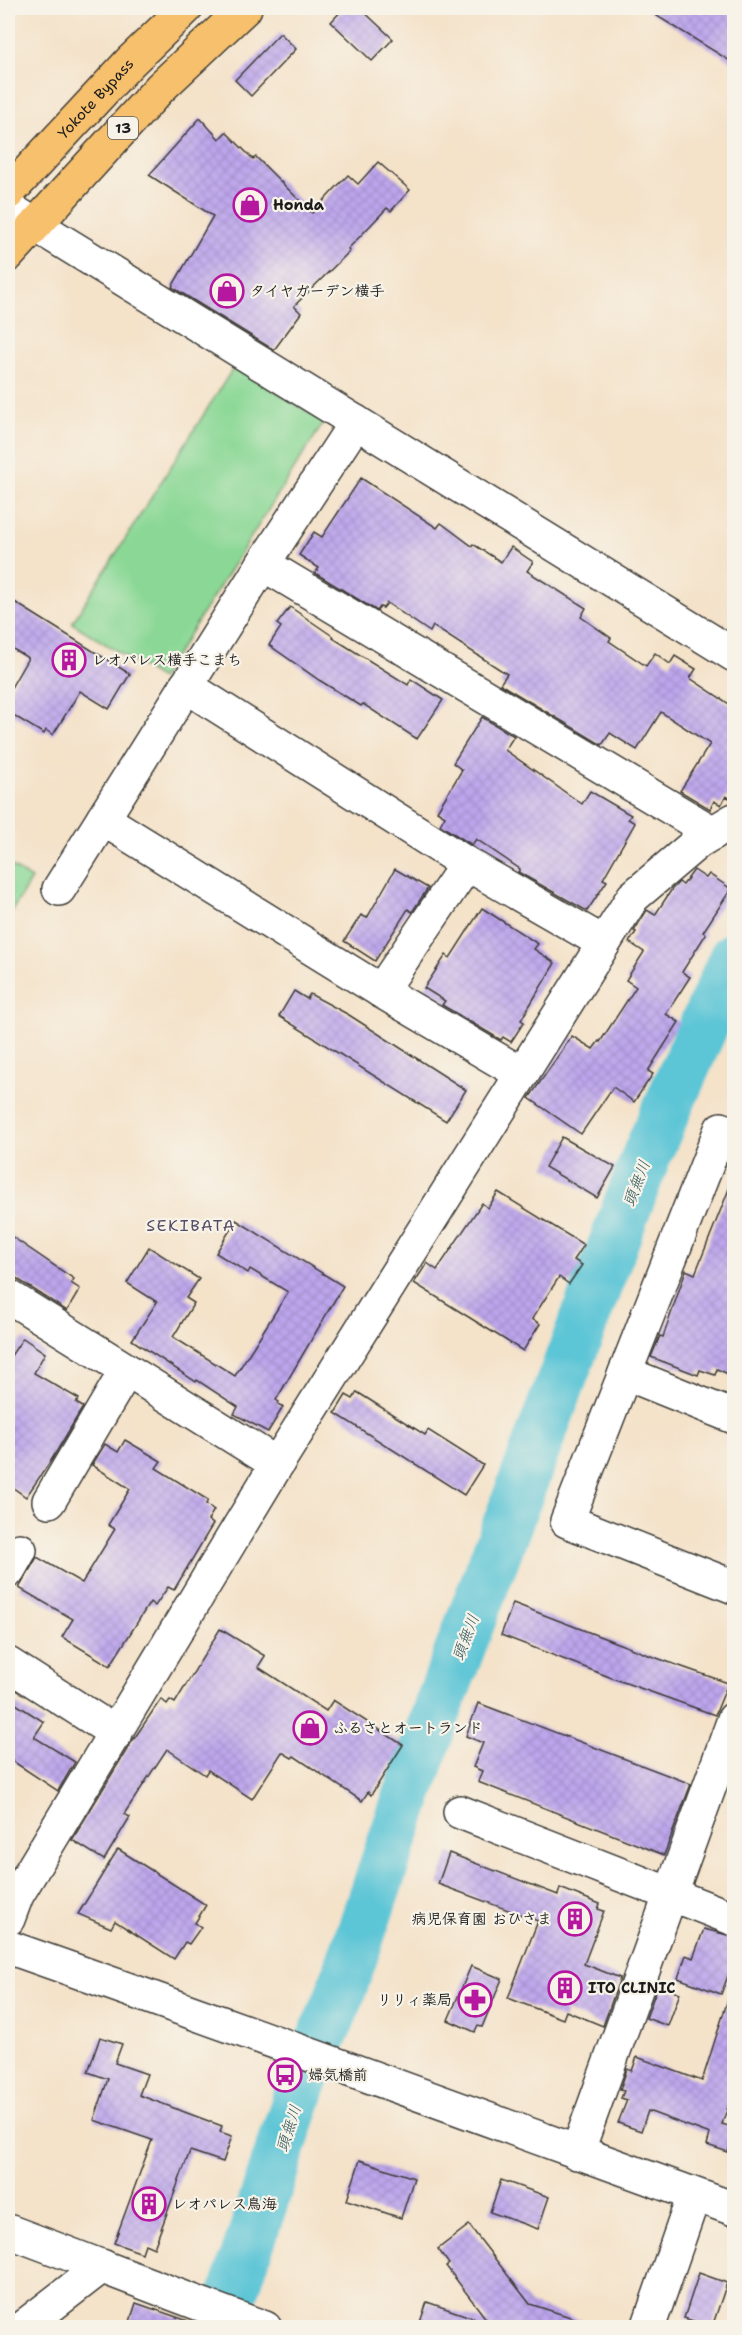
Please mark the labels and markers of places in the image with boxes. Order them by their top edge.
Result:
shop icon: Honda [232,187,268,223]
place label: Honda [273,195,325,215]
shop icon: タイヤガーデン横手 [209,273,245,309]
place label: タイヤガーデン横手 [250,281,384,301]
building icon: レオパレス横手こまち [51,642,87,678]
place label: レオパレス横手こまち [92,650,242,670]
shop icon: ふるさとオートランド [292,1710,328,1746]
place label: ふるさとオートランド [333,1718,483,1738]
building icon: 病児保育園 おひさま [557,1901,593,1937]
place label: 病児保育園 おひさま [412,1909,552,1929]
building icon: ITO CLINIC [547,1970,583,2006]
place label: ITO CLINIC [588,1978,676,1998]
pharmacy icon: リリィ薬局 [457,1982,493,2018]
place label: リリィ薬局 [377,1990,452,2010]
bus stop icon: 婦気橋前 [267,2057,303,2093]
place label: 婦気橋前 [308,2065,368,2085]
building icon: レオパレス鳥海 [131,2186,167,2222]
place label: レオパレス鳥海 [172,2194,277,2214]

